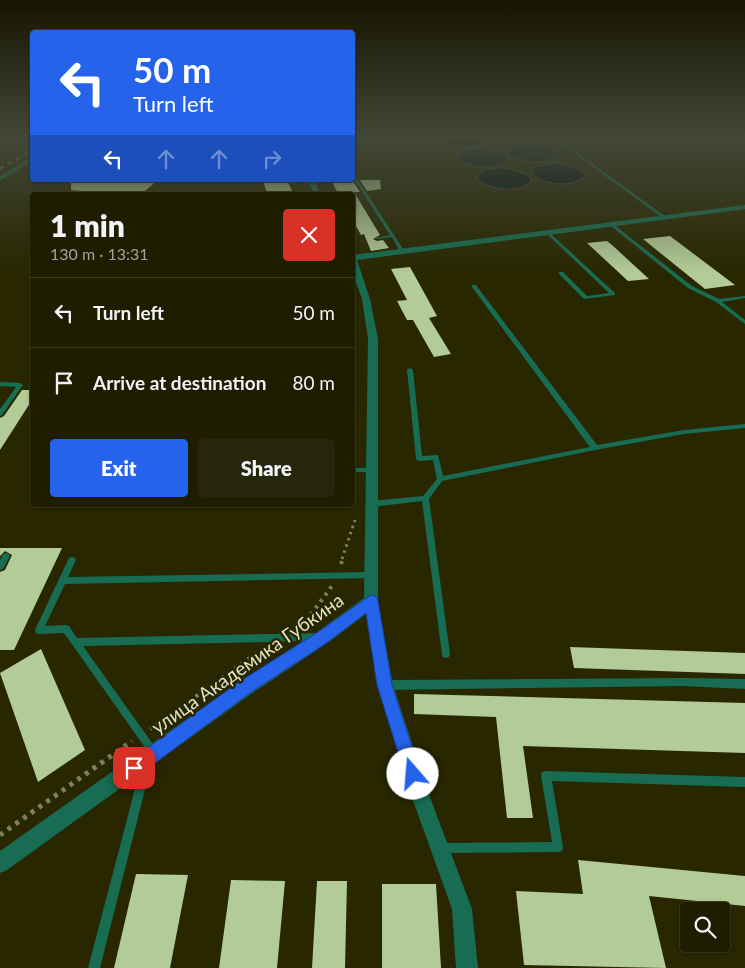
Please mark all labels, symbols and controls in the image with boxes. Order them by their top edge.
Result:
text: 50 m [133,48,211,90]
icon: left [50,50,115,115]
text: Turn left [133,90,214,117]
icon: left [99,145,127,173]
icon: ahead [152,145,180,173]
icon: ahead [205,145,233,173]
icon: right [258,145,286,173]
text: 1 min [50,207,125,243]
button: close [283,209,335,261]
text: 130 m · 13:31 [50,244,149,263]
icon: left [50,299,78,327]
text: Turn left [93,301,164,324]
text: 50 m [292,301,335,324]
icon: arrive [50,369,78,397]
text: Arrive at destination [93,371,266,394]
text: 80 m [292,371,335,394]
button: Exit [50,439,188,497]
button: Share [198,439,335,497]
street label: улица Академика Губкина [147,588,347,738]
pin [113,747,155,789]
position arrow [386,747,438,799]
icon: arrive [120,754,148,782]
map controls [680,902,730,952]
button: search [680,902,730,952]

